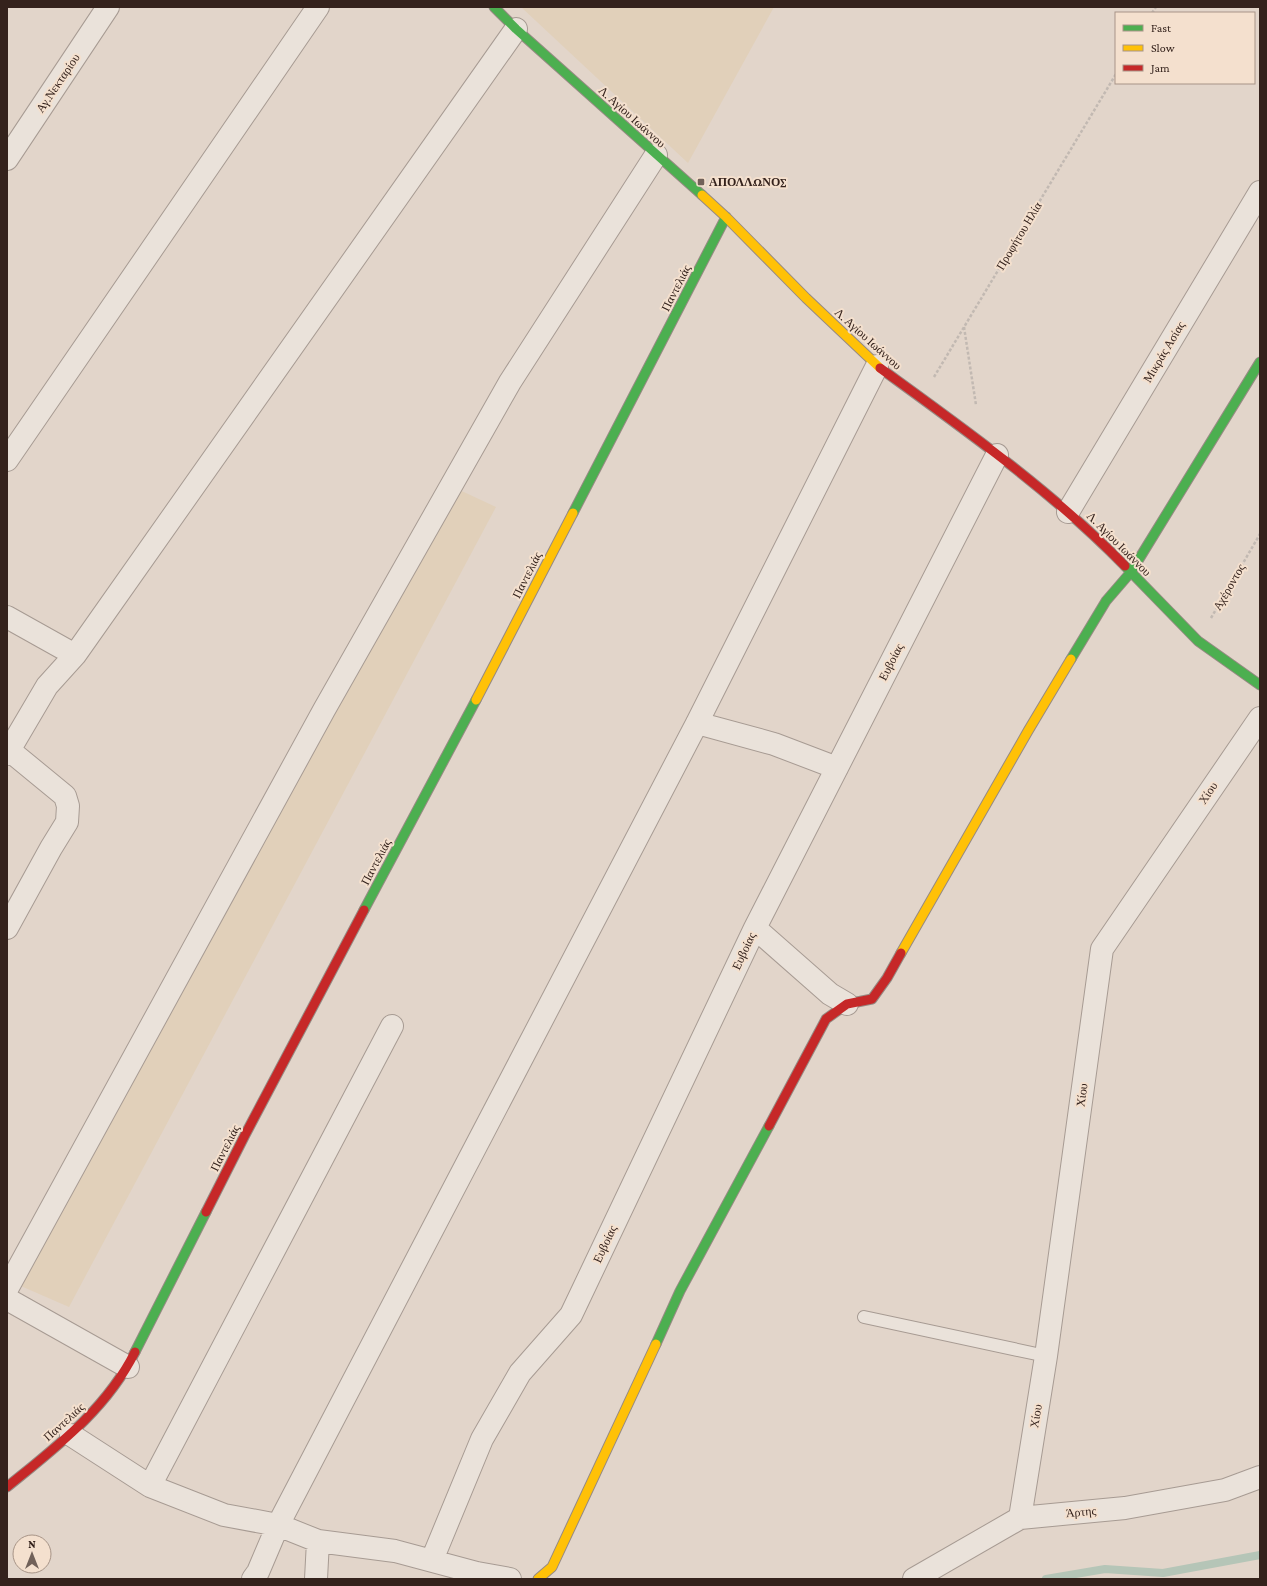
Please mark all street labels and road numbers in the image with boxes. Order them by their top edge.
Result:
street label: Αγ.Νεκταρίου [33,51,83,115]
street label: Λ. Αγίου Ιωάννου [596,83,668,151]
street label: Προφήτου Ηλία [993,199,1045,273]
street label: Παντελιάς [658,262,694,314]
street label: Λ. Αγίου Ιωάννου [832,305,904,373]
street label: Μικράς Ασίας [1140,319,1188,385]
street label: Λ. Αγίου Ιωάννου [1084,509,1154,579]
street label: Παντελιάς [509,549,545,601]
street label: Αχέροντος [1210,561,1248,613]
street label: Ευβοίας [876,641,906,683]
street label: Χίου [1196,779,1220,807]
street label: Παντελιάς [358,836,394,887]
street label: Ευβοίας [729,930,759,972]
street label: Χίου [1073,1082,1091,1108]
street label: Παντελιάς [207,1122,243,1174]
street label: Ευβοίας [590,1223,620,1265]
street label: Παντελιάς [41,1400,88,1444]
street label: Χίου [1027,1403,1045,1429]
street label: Άρτης [1065,1504,1097,1520]

